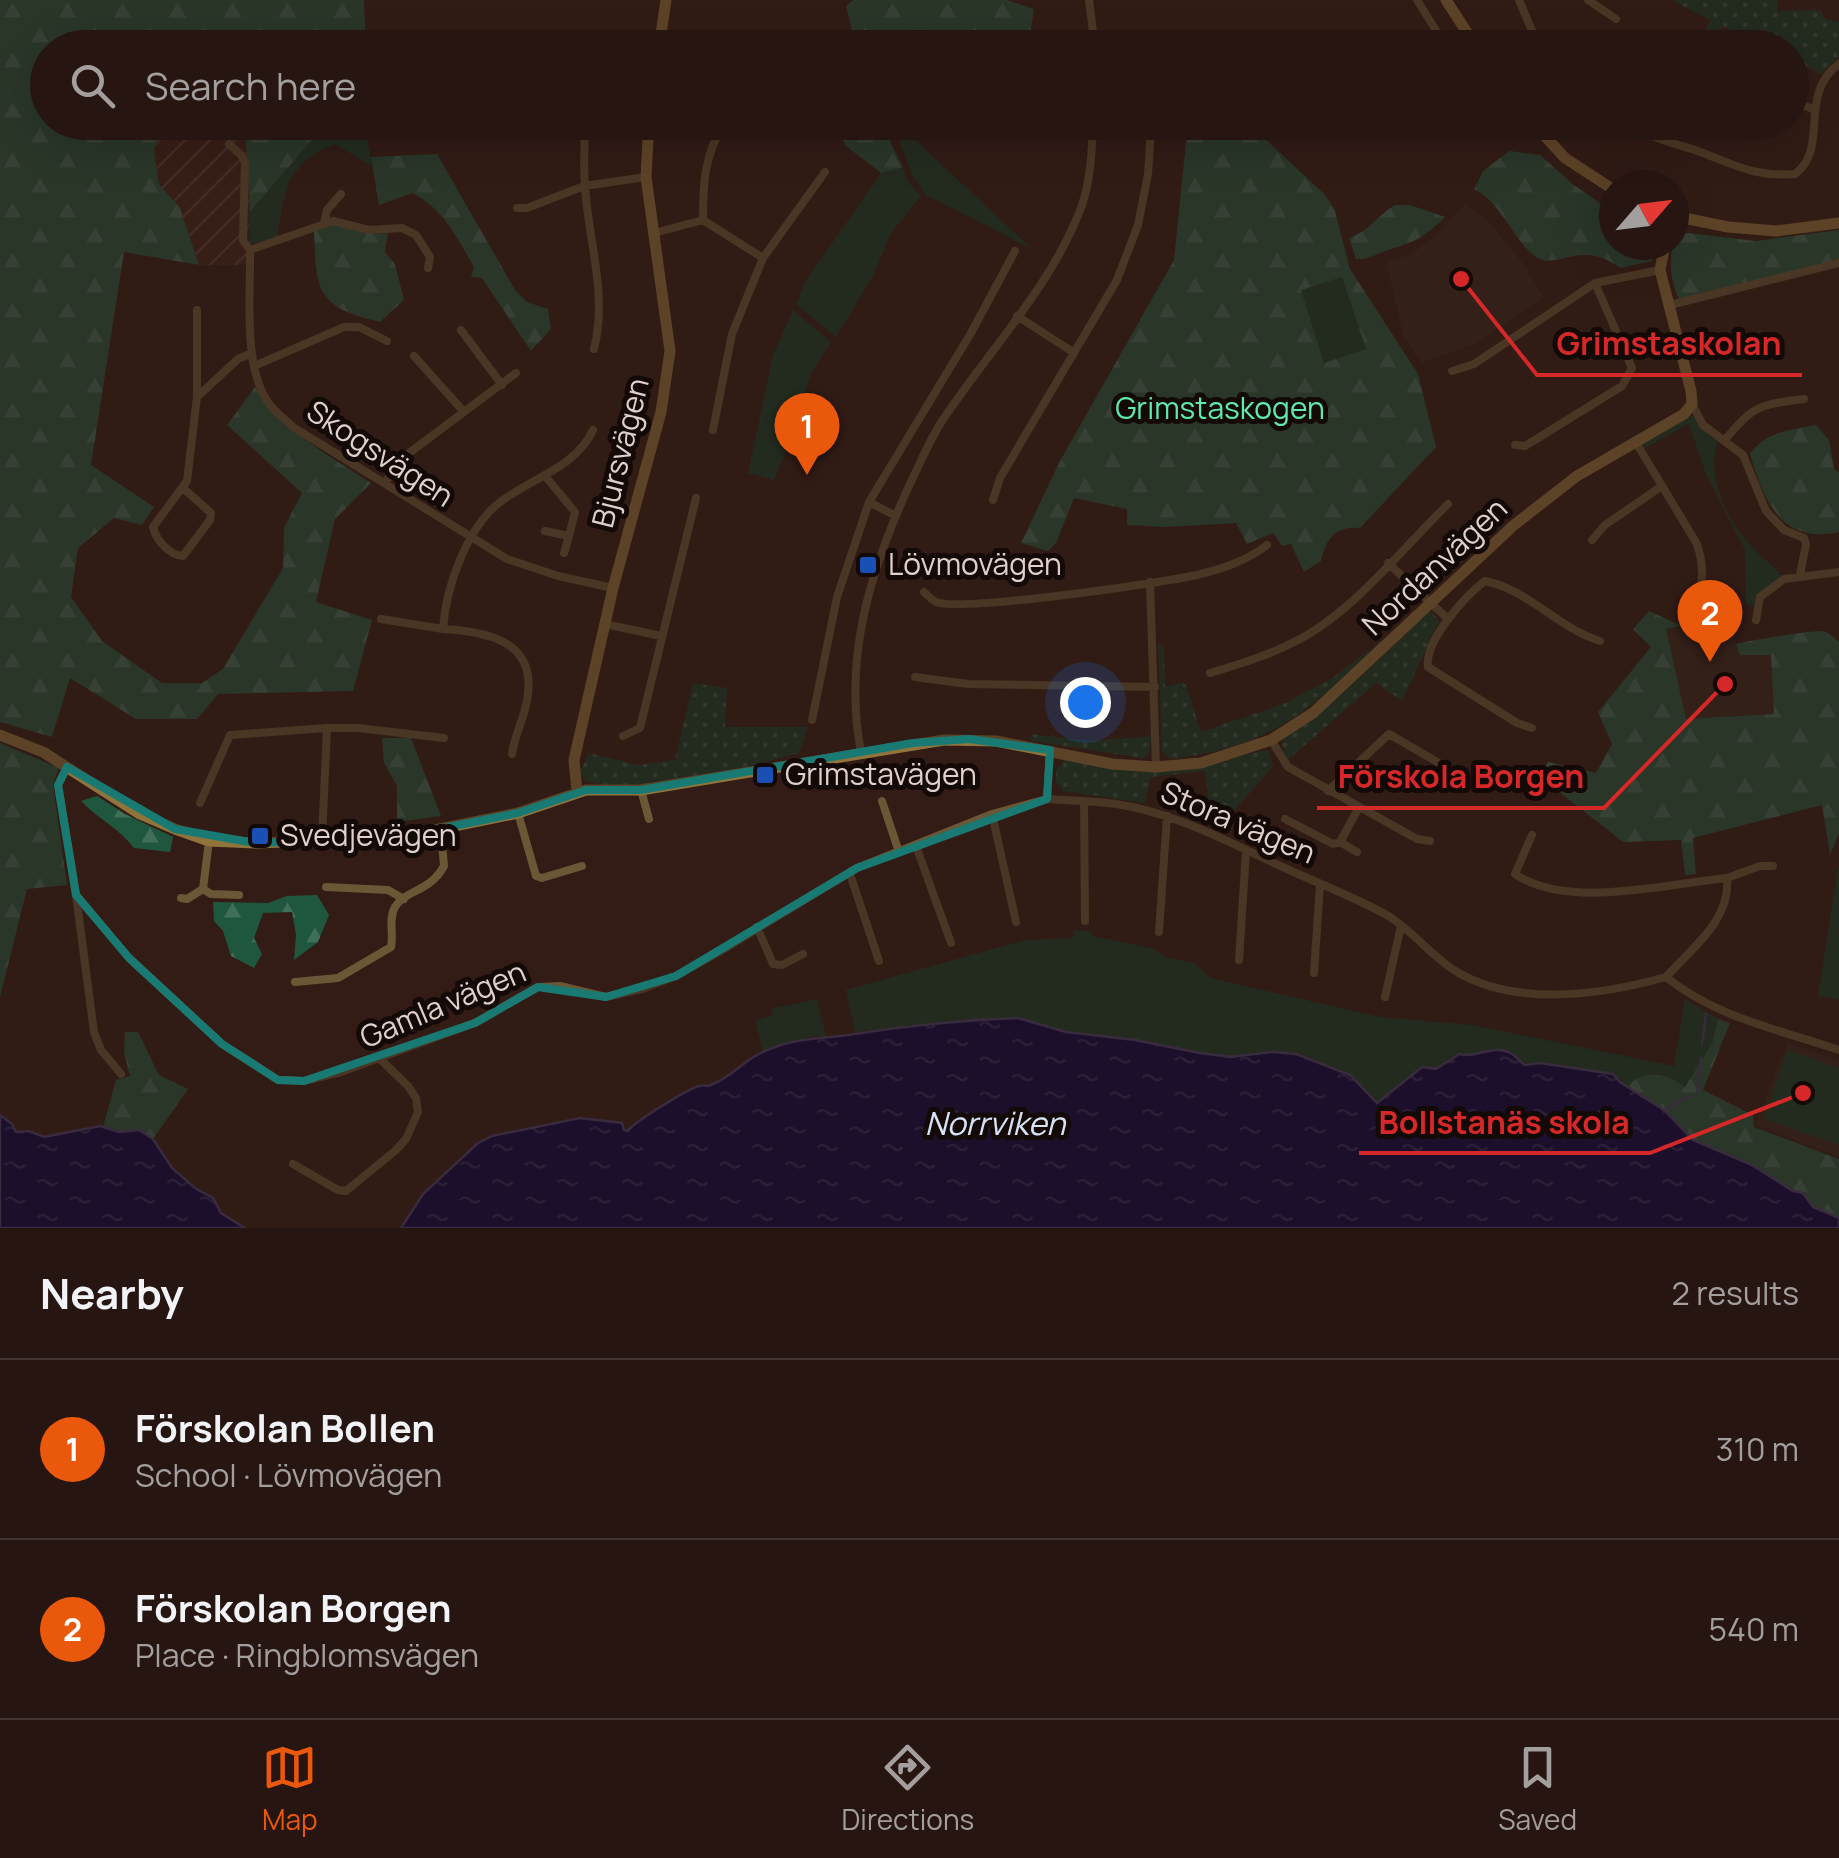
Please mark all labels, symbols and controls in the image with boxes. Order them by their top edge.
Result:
search box [30,30,1809,140]
icon: search [65,58,120,113]
text: Search here [145,59,356,111]
north arrow [1599,170,1689,260]
callout: Grimstaskolan [1537,313,1802,375]
text: Grimstaskolan [1557,321,1781,365]
street label: Bjursvägen [581,374,658,532]
park label: Grimstaskogen [1115,387,1325,428]
street label: Skogsvägen [299,390,462,516]
pin: 1 [774,392,840,475]
street label: Nordanvägen [1352,488,1516,644]
place label: Lövmovägen [888,543,1062,584]
marker: Lövmovägen [857,554,879,576]
pin: 2 [1678,580,1742,662]
your location [1060,677,1111,728]
callout: Förskola Borgen [1317,746,1604,808]
place label: Grimstavägen [785,753,977,794]
text: Förskola Borgen [1338,754,1584,798]
marker: Grimstavägen [754,764,776,786]
street label: Stora vägen [1155,771,1322,873]
place label: Svedjevägen [280,814,457,855]
marker: Svedjevägen [249,825,271,847]
street label: Gamla vägen [353,950,532,1057]
callout: Bollstanäs skola [1359,1091,1650,1153]
text: Bollstanäs skola [1378,1100,1630,1144]
water label: Norrviken [925,1101,1066,1145]
text: Nearby [40,1264,184,1322]
text: 2 results [1672,1271,1799,1315]
text: Förskolan Bollen [135,1401,435,1453]
text: 1 [65,1427,80,1471]
text: 310 m [1716,1427,1799,1471]
text: School · Lövmovägen [135,1453,442,1497]
text: Förskolan Borgen [135,1581,452,1633]
text: 2 [63,1607,82,1651]
text: 540 m [1709,1607,1799,1651]
text: Place · Ringblomsvägen [135,1633,479,1677]
tab: Map [262,1740,318,1838]
tab: Directions [842,1740,974,1838]
tab: Saved [1498,1740,1577,1838]

